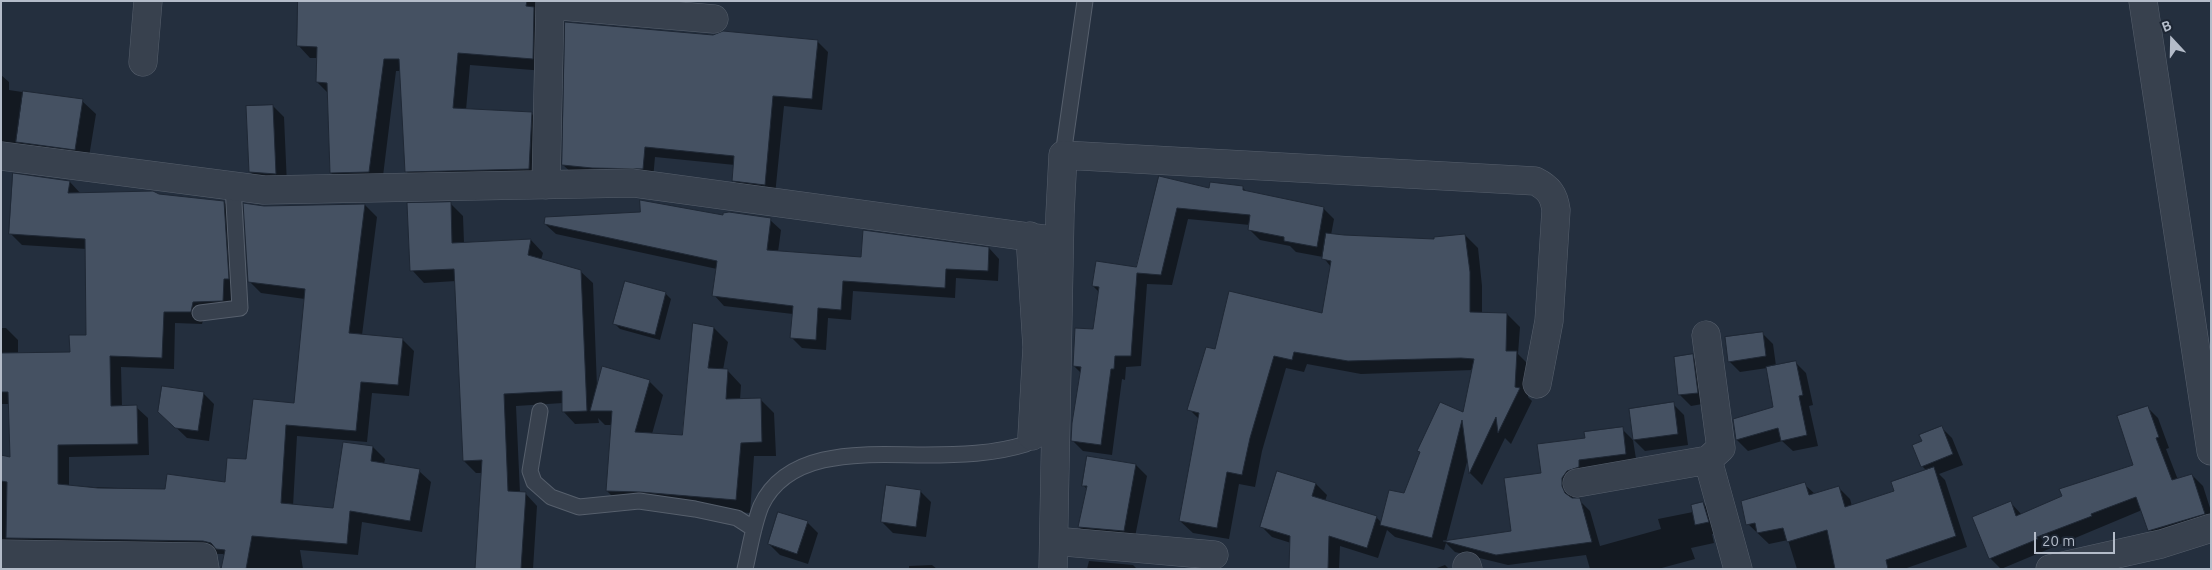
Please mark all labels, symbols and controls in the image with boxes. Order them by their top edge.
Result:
north arrow [2147,15,2197,65]
text: B [2159,17,2174,35]
scale bar [2037,522,2118,554]
text: 20 m [2042,532,2075,549]

